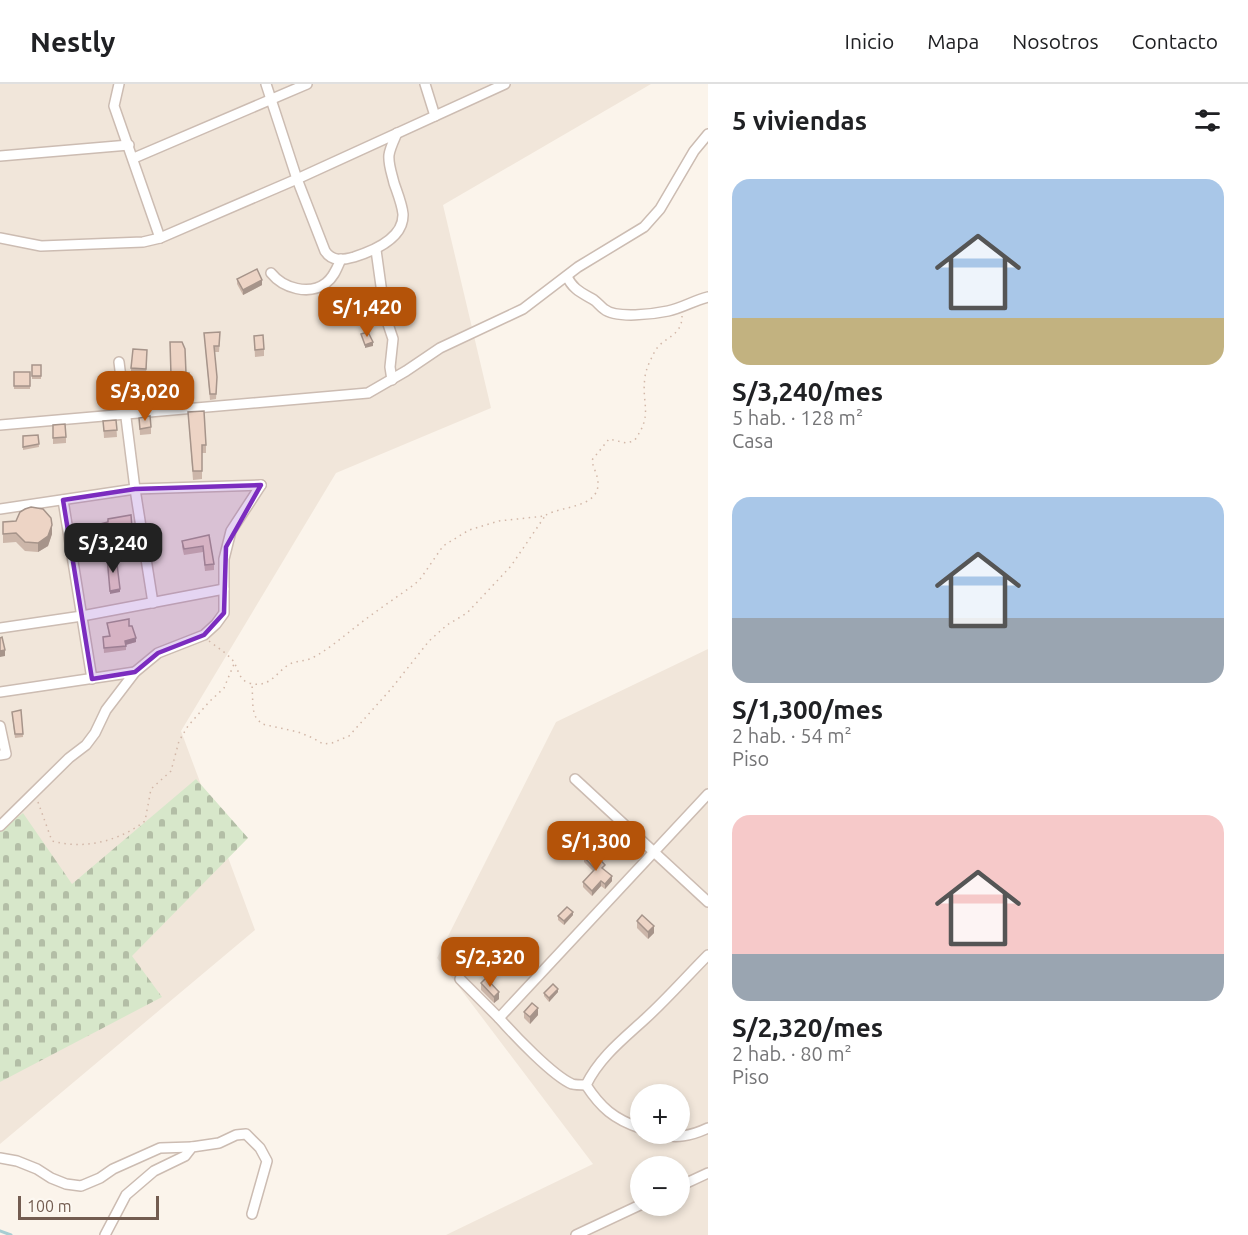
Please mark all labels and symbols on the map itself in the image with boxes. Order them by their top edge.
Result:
pin: S/1,420 [312,287,422,338]
pin: S/3,020 [90,371,200,422]
pin: S/3,240 [58,523,168,574]
pin: S/1,300 [541,821,651,872]
pin: S/2,320 [435,937,545,988]
scale bar [18,1193,159,1220]

